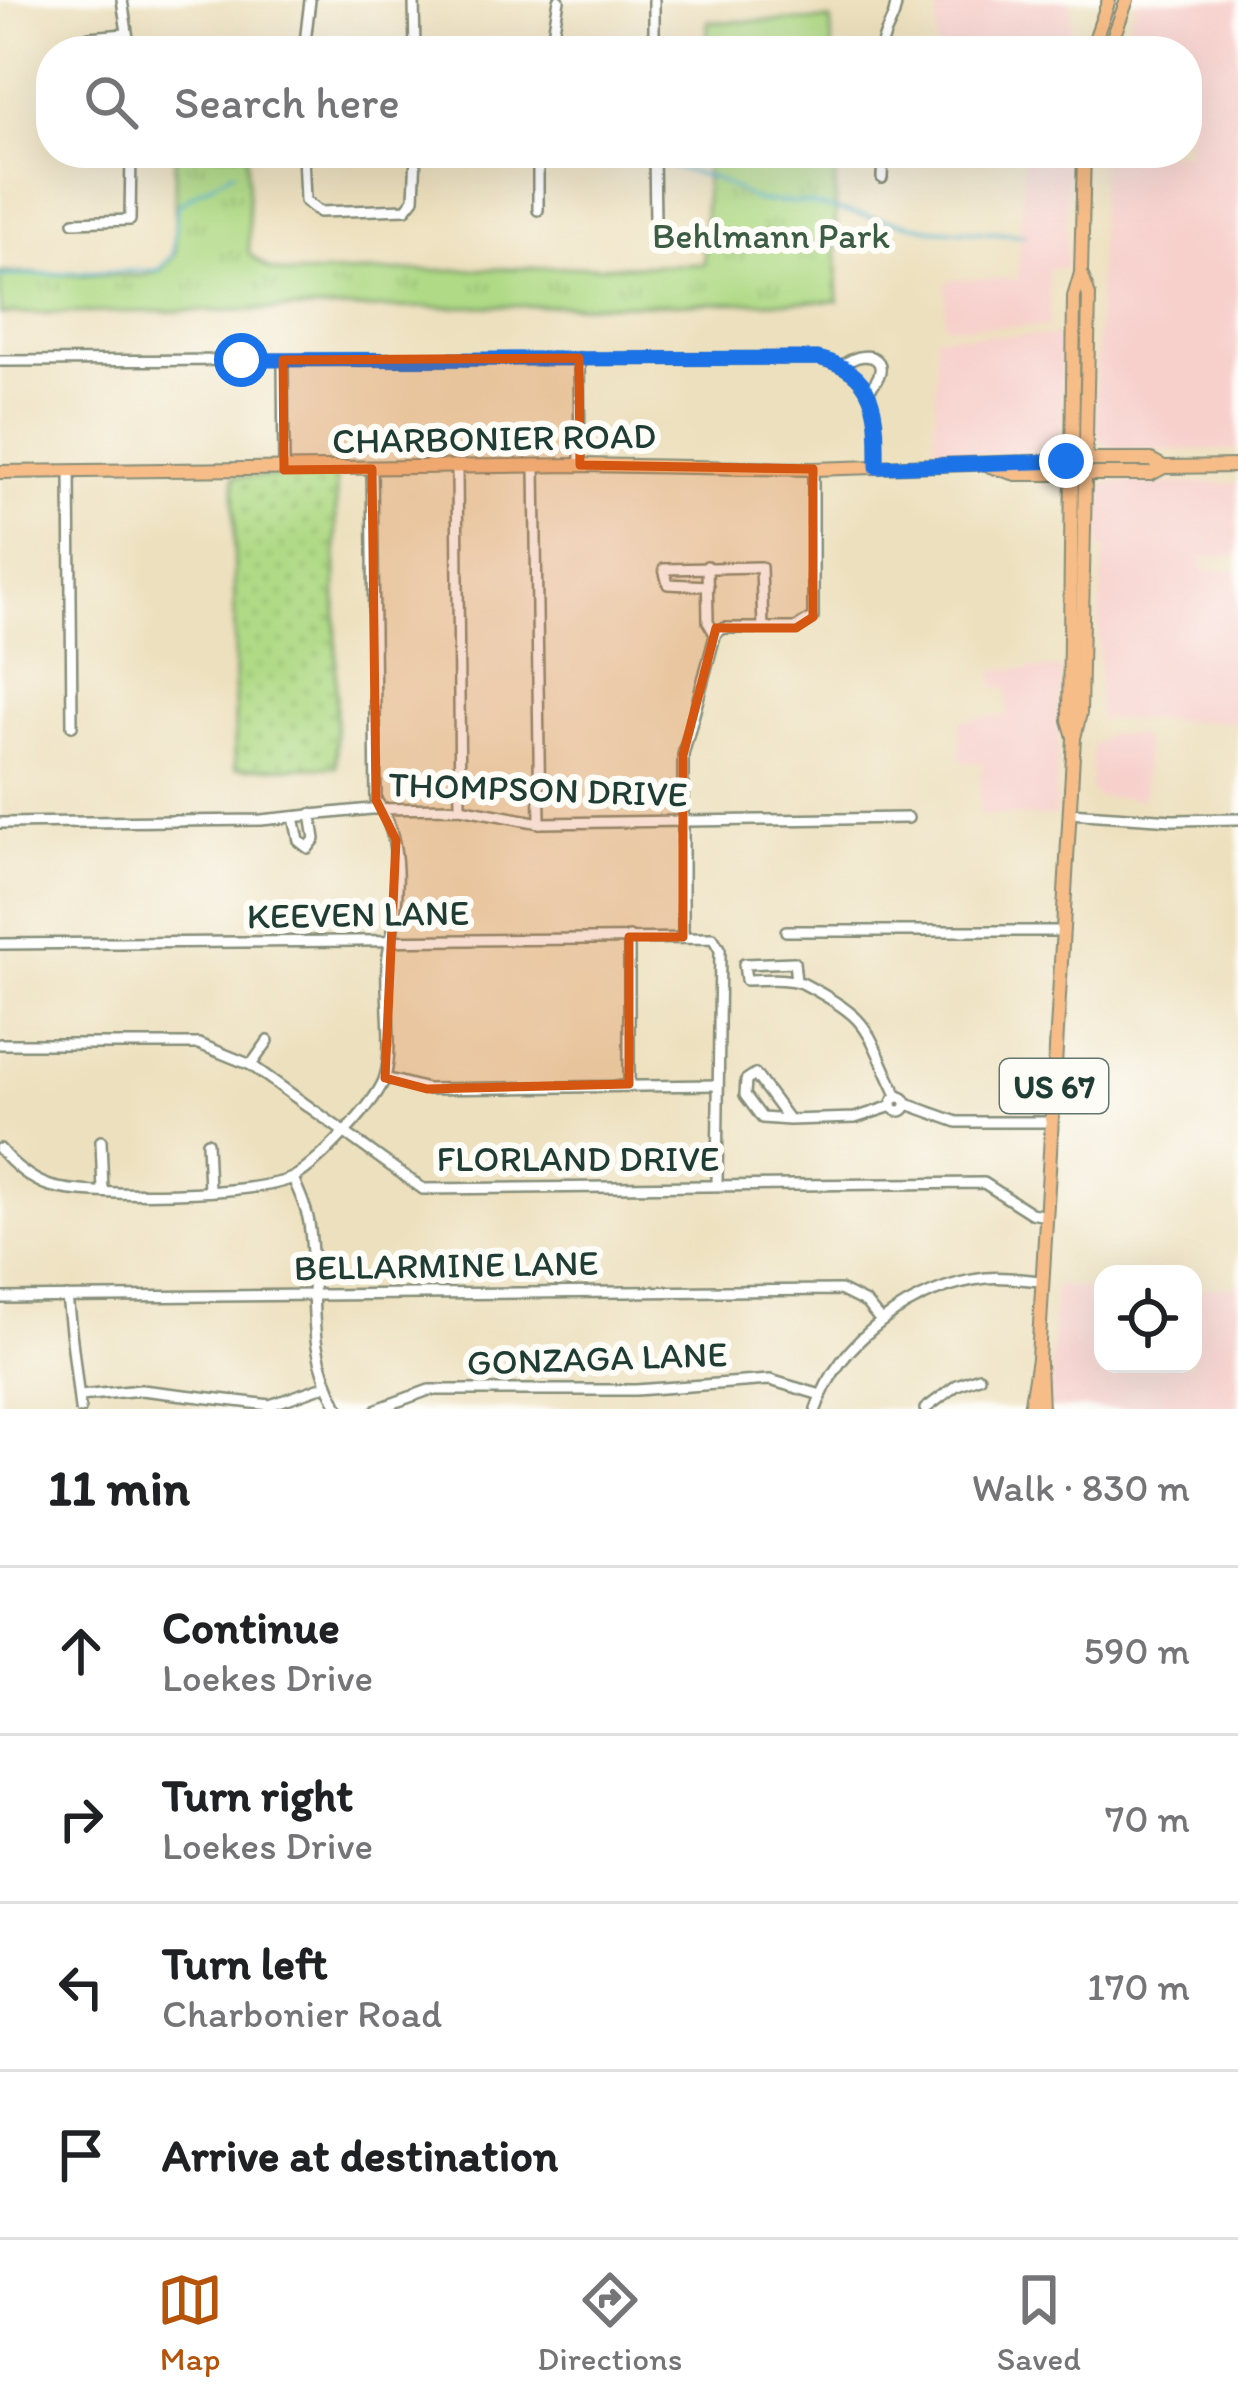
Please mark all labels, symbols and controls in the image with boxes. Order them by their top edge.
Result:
search box [36,36,1202,168]
icon: search [78,69,144,135]
text: Search here [174,75,400,129]
park label: Behlmann Park [652,214,890,257]
route start [214,333,268,387]
street label: CHARBONIER ROAD [332,414,656,462]
route end [1039,434,1093,488]
street label: THOMPSON DRIVE [388,762,688,816]
street label: KEEVEN LANE [247,891,469,937]
road number: US 67 [1000,1059,1108,1113]
street label: FLORLAND DRIVE [437,1137,720,1180]
street label: BELLARMINE LANE [293,1241,599,1289]
map controls [1094,1265,1202,1373]
button: locate [1094,1265,1202,1373]
street label: GONZAGA LANE [466,1332,728,1384]
text: 11 min [48,1457,190,1518]
text: Walk · 830 m [972,1464,1190,1511]
text: Continue [162,1600,340,1654]
icon: ahead [48,1618,114,1684]
text: 590 m [1084,1627,1190,1674]
text: Loekes Drive [162,1654,373,1701]
text: Turn right [162,1768,353,1822]
icon: right [48,1786,114,1852]
text: 70 m [1105,1795,1190,1842]
text: Loekes Drive [162,1822,373,1869]
text: Turn left [162,1936,328,1990]
icon: left [48,1954,114,2020]
text: 170 m [1087,1963,1190,2010]
text: Charbonier Road [162,1990,442,2037]
icon: arrive [48,2122,114,2188]
text: Arrive at destination [162,2128,558,2182]
tab: Map [157,2267,223,2378]
tab: Directions [537,2267,682,2378]
tab: Saved [997,2267,1081,2378]

